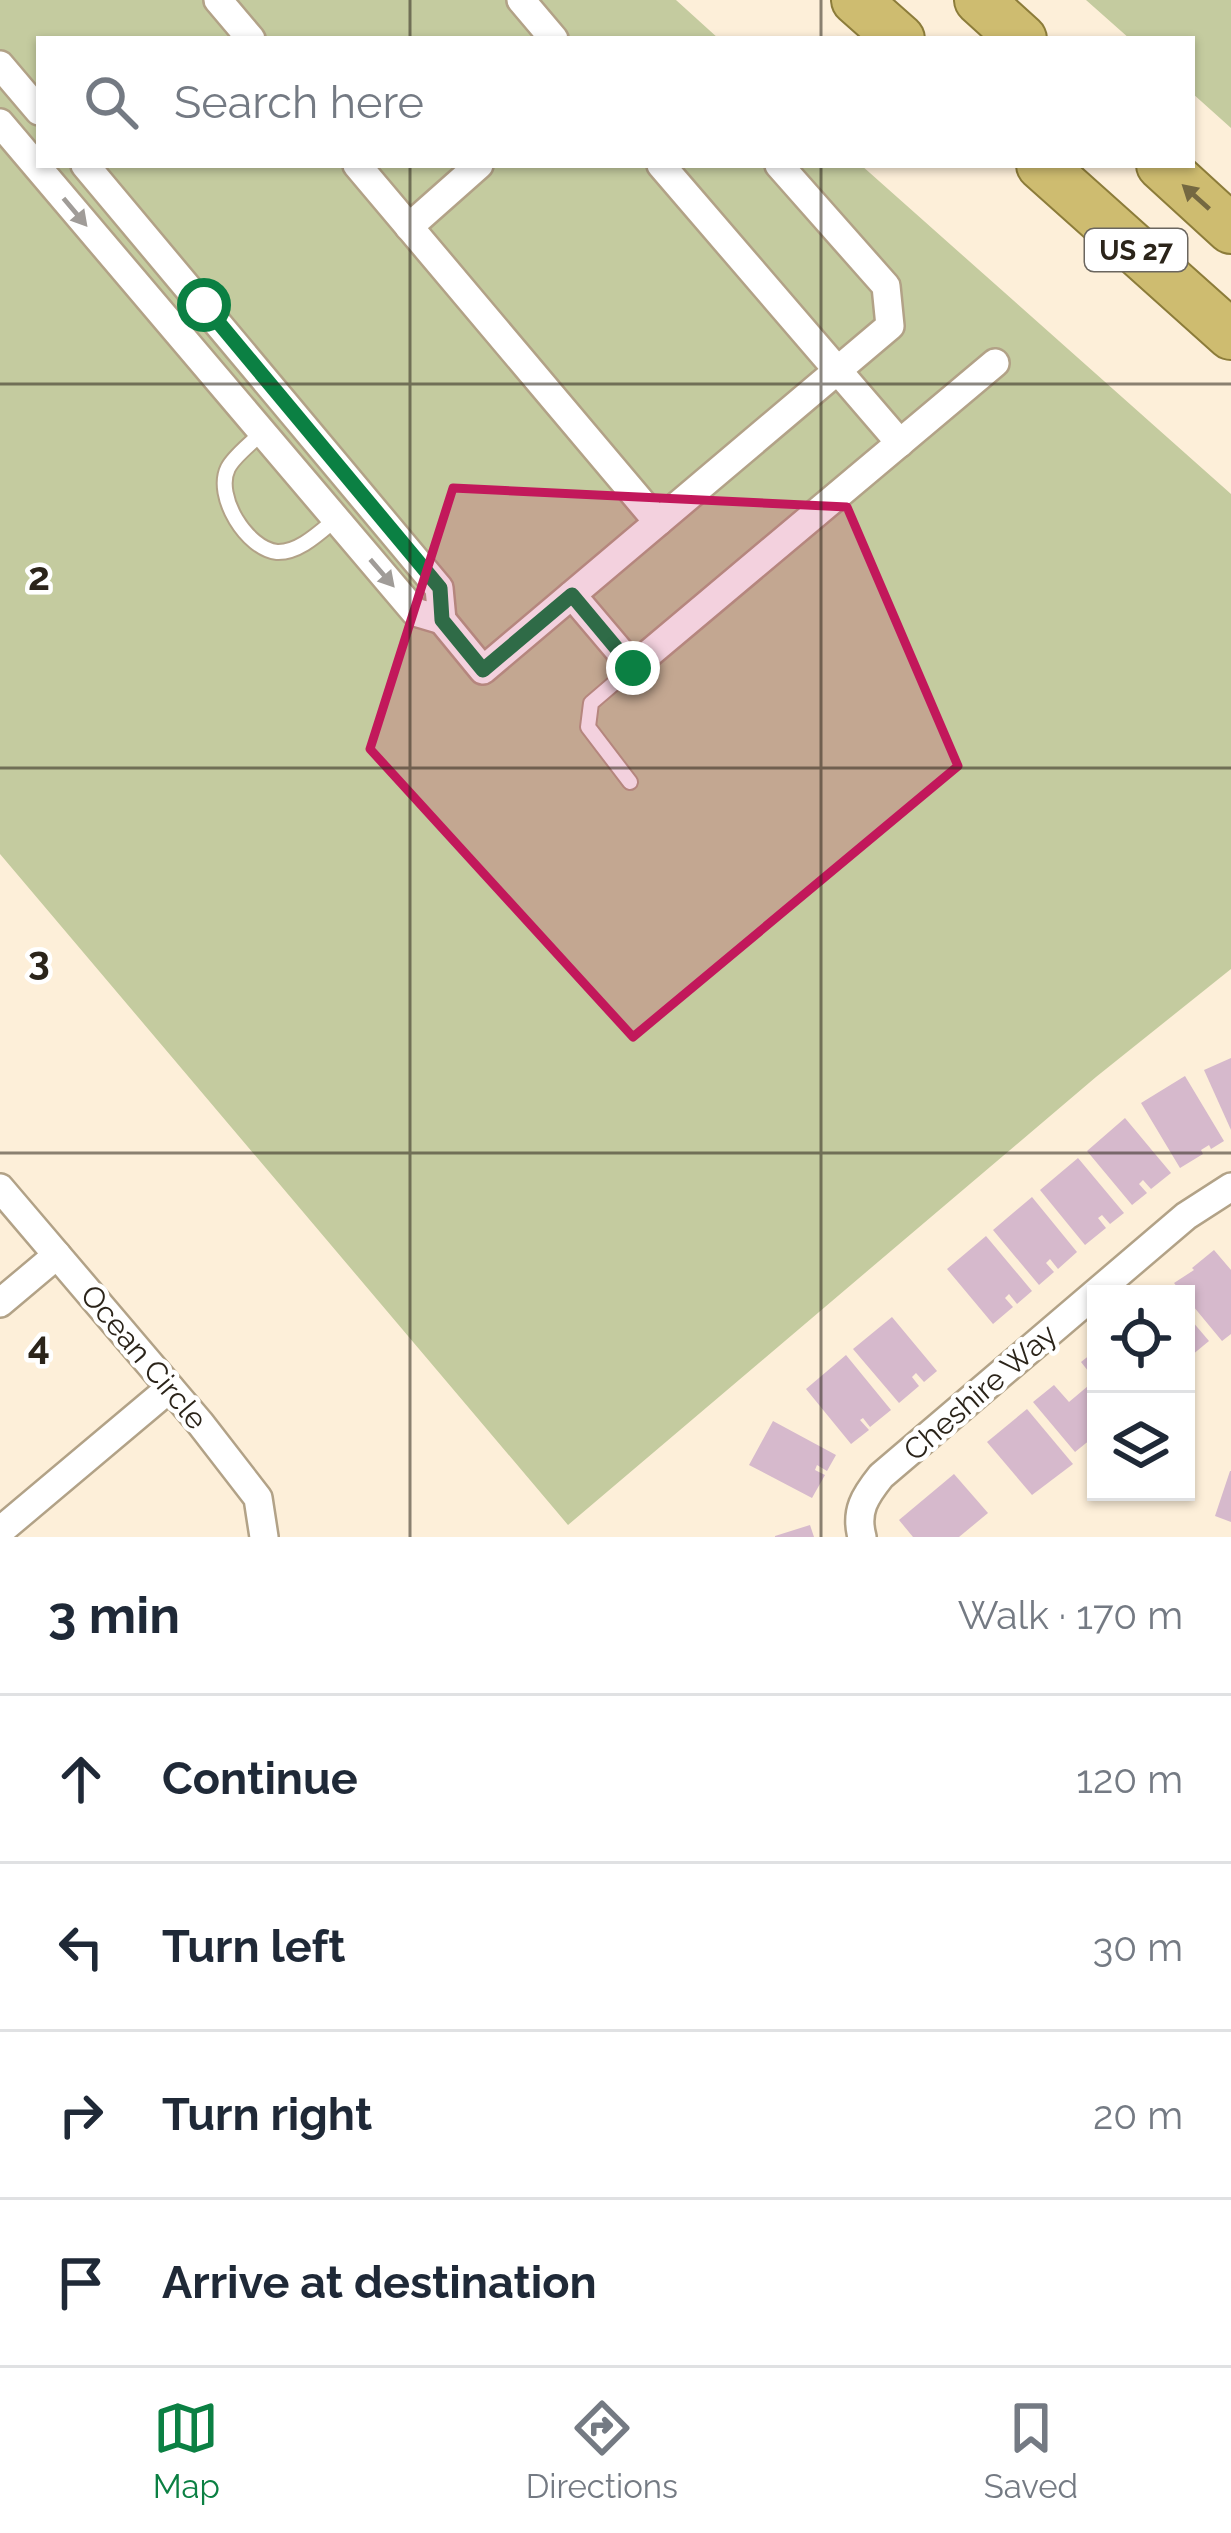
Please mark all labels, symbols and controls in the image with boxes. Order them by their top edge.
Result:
search box [36,36,1195,168]
icon: search [78,69,144,135]
text: Search here [174,76,424,129]
one-way arrow [1181,184,1210,211]
one-way arrow [62,197,88,227]
road number: US 27 [1085,229,1187,271]
route start [177,278,231,332]
text: 2 [28,553,50,599]
one-way arrow [369,558,395,588]
route end [606,641,660,695]
text: 3 [28,937,50,983]
street label: Ocean Circle [74,1278,214,1436]
map controls [1087,1285,1195,1501]
button: locate [1087,1285,1195,1393]
street label: Cheshire Way [897,1316,1063,1468]
text: 4 [28,1322,50,1368]
button: layers [1087,1393,1195,1501]
text: 3 min [48,1585,180,1645]
text: Walk · 170 m [958,1592,1183,1638]
icon: ahead [48,1746,114,1812]
text: Continue [162,1752,358,1805]
text: 120 m [1076,1756,1183,1802]
icon: left [48,1914,114,1980]
text: Turn left [162,1920,345,1973]
text: 30 m [1093,1924,1183,1970]
icon: right [48,2082,114,2148]
text: Turn right [162,2088,372,2141]
text: 20 m [1093,2092,1183,2138]
icon: arrive [48,2250,114,2316]
text: Arrive at destination [162,2256,597,2309]
tab: Map [153,2395,220,2506]
tab: Directions [526,2395,678,2506]
tab: Saved [984,2395,1078,2506]

